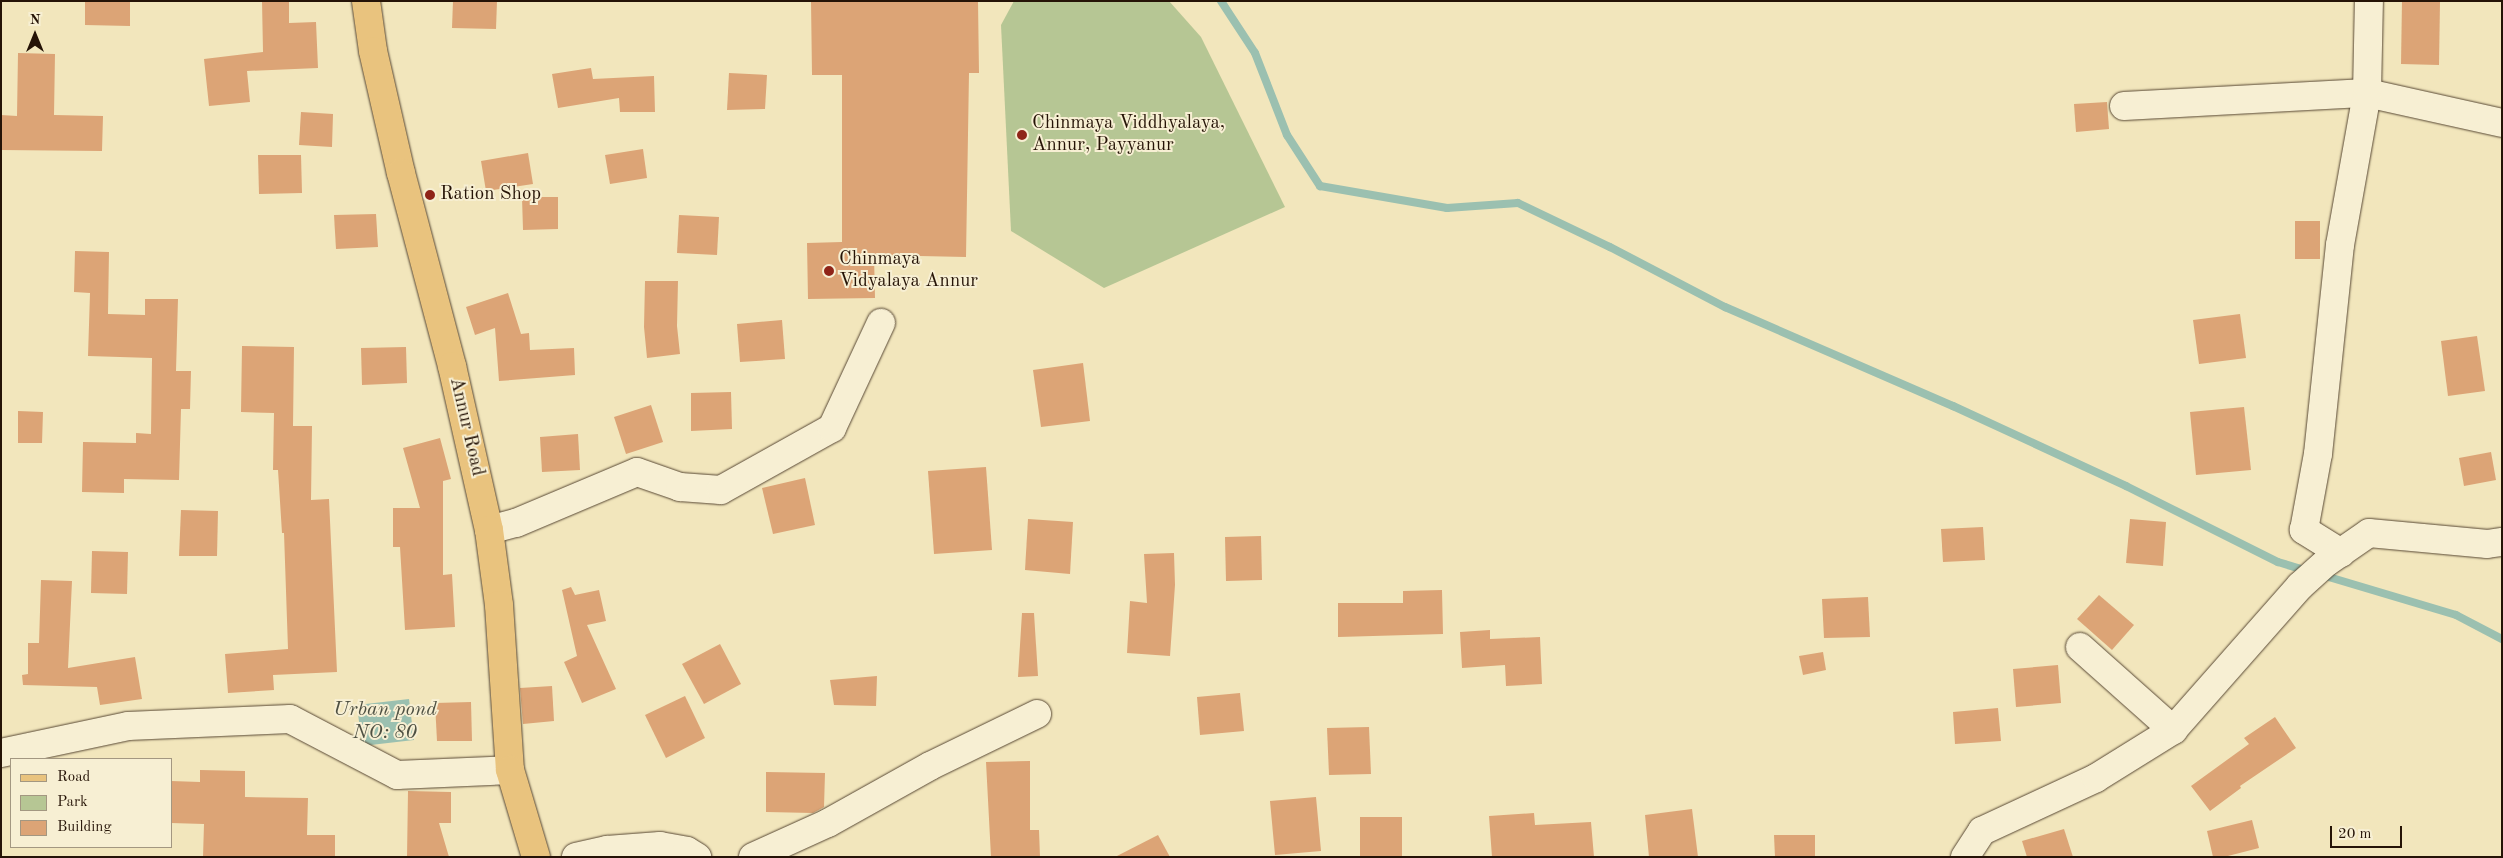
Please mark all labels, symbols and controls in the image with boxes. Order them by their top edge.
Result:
north arrow [10,10,60,60]
text: N [30,13,40,27]
place label: Chinmaya Viddhyalaya, Annur, Payyanur [1032,113,1225,157]
marker: Chinmaya Viddhyalaya, Annur, Payyanur [1016,129,1028,141]
place label: Ration Shop [440,184,541,206]
marker: Ration Shop [424,189,436,201]
place label: Chinmaya Vidyalaya Annur [839,249,978,293]
marker: Chinmaya Vidyalaya Annur [823,265,835,277]
street label: Annur Road [444,375,488,479]
water label: Urban pond NO: 80 [333,699,437,746]
legend [10,758,172,848]
text: Road [57,770,90,785]
text: Park [57,795,88,810]
scale bar [2333,816,2406,848]
text: Building [57,820,112,835]
text: 20 m [2338,827,2372,842]

